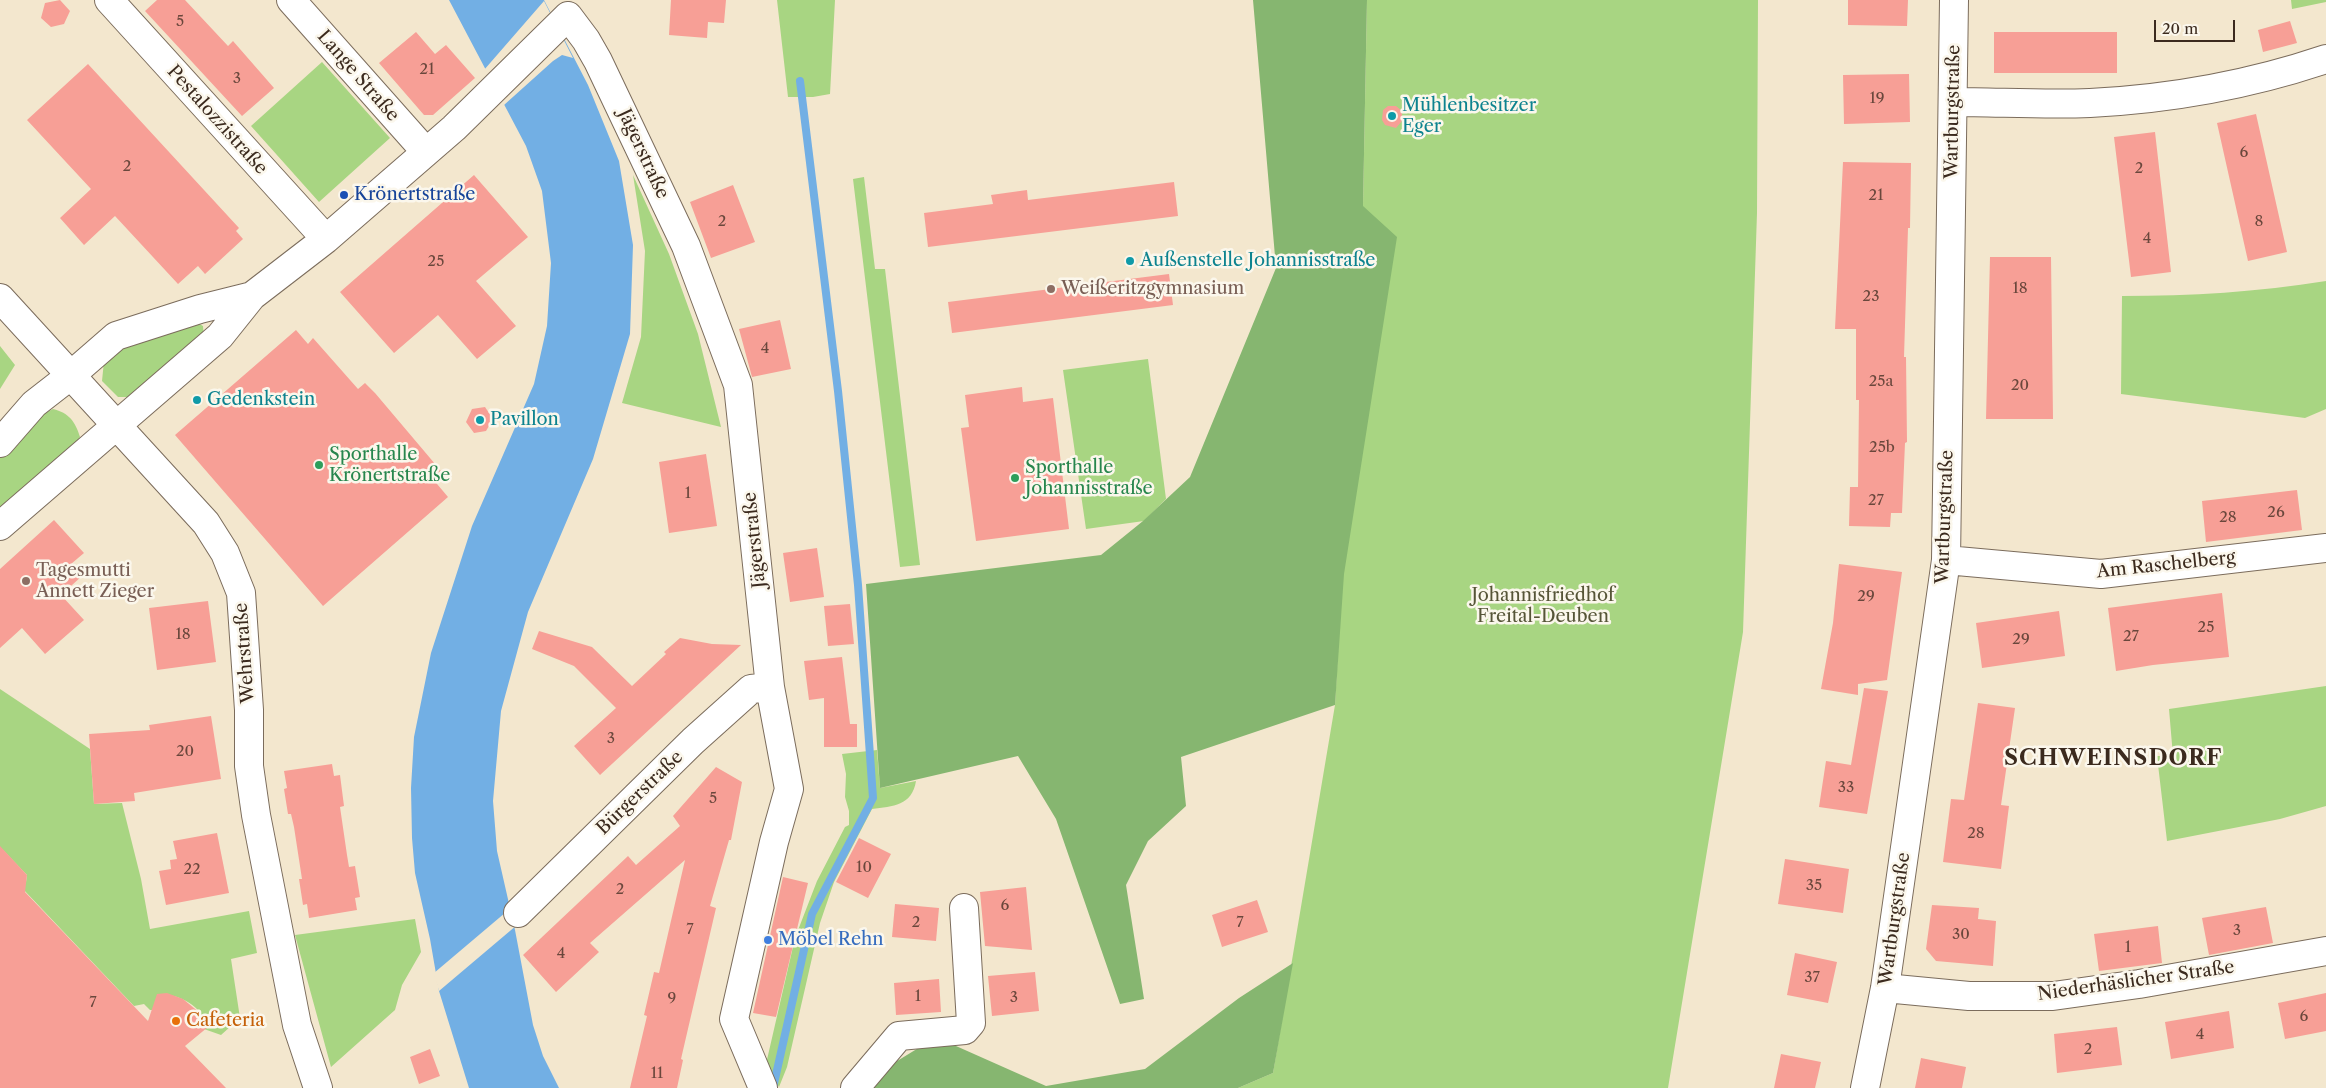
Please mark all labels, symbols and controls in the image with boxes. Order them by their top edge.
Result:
scale bar [2156,10,2237,42]
house number: 5 [176,13,184,31]
text: 20 m [2162,19,2198,38]
street label: Lange Straße [313,26,403,126]
street label: Wartburgstraße [1941,45,1965,179]
street label: Pestalozzistraße [162,61,272,179]
house number: 21 [420,61,434,79]
house number: 3 [233,70,241,88]
house number: 19 [1869,90,1885,108]
place label: Mühlenbesitzer Eger [1402,95,1536,138]
street label: Jägerstraße [613,106,673,202]
marker: Mühlenbesitzer Eger [1386,110,1398,122]
house number: 6 [2240,144,2248,162]
house number: 2 [123,158,131,176]
house number: 2 [2135,160,2143,178]
place label: Krönertstraße [354,184,475,206]
house number: 21 [1869,187,1883,205]
marker: Krönertstraße [338,189,350,201]
house number: 2 [718,213,726,231]
house number: 8 [2255,213,2263,231]
house number: 4 [2143,230,2151,248]
place label: Außenstelle Johannisstraße [1140,250,1375,272]
house number: 25 [428,253,444,271]
marker: Außenstelle Johannisstraße [1124,255,1136,267]
place label: Weißeritzgymnasium [1061,278,1244,300]
house number: 18 [2012,280,2028,298]
marker: Weißeritzgymnasium [1045,283,1057,295]
house number: 23 [1863,288,1879,306]
house number: 4 [761,340,769,358]
house number: 25a [1869,373,1893,391]
house number: 20 [2011,377,2029,395]
place label: Gedenkstein [207,389,315,411]
marker: Gedenkstein [191,394,203,406]
place label: Pavillon [490,409,559,431]
marker: Pavillon [474,414,486,426]
house number: 25b [1869,439,1895,457]
place label: Sporthalle Krönertstraße [329,444,450,486]
street label: Wartburgstraße [1932,450,1958,584]
place label: Sporthalle Johannisstraße [1025,457,1152,499]
marker: Sporthalle Krönertstraße [313,459,325,471]
marker: Sporthalle Johannisstraße [1009,472,1021,484]
house number: 1 [685,485,691,503]
street label: Jägerstraße [739,491,771,589]
house number: 27 [1868,492,1884,510]
house number: 26 [2267,504,2285,522]
house number: 28 [2219,509,2237,527]
street label: Am Raschelberg [2096,547,2236,583]
place label: Tagesmutti Annett Zieger [36,560,154,602]
marker: Tagesmutti Annett Zieger [20,575,32,587]
park label: Johannisfriedhof Freital-Deuben [1472,585,1614,628]
house number: 29 [1857,588,1875,606]
street label: Wehrstraße [231,602,259,704]
house number: 25 [2198,619,2214,637]
house number: 18 [175,626,191,644]
house number: 27 [2123,628,2139,646]
house number: 29 [2012,631,2030,649]
house number: 3 [607,730,615,748]
house number: 20 [176,743,194,761]
street label: Bürgerstraße [592,746,688,840]
district label: SCHWEINSDORF [2002,746,2224,772]
house number: 33 [1838,779,1854,797]
house number: 5 [709,790,717,808]
house number: 28 [1967,825,1985,843]
street label: Wartburgstraße [1875,851,1915,987]
house number: 10 [856,859,872,877]
house number: 22 [183,861,201,879]
house number: 35 [1806,877,1822,895]
house number: 2 [616,881,624,899]
house number: 6 [1001,897,1009,915]
house number: 2 [912,914,920,932]
house number: 7 [1236,914,1244,932]
house number: 7 [686,921,694,939]
house number: 3 [2233,922,2241,940]
house number: 30 [1952,926,1970,944]
place label: Möbel Rehn [778,929,884,951]
marker: Möbel Rehn [762,934,774,946]
house number: 1 [2125,939,2131,957]
house number: 4 [557,945,565,963]
street label: Niederhäslicher Straße [2036,957,2236,1005]
house number: 37 [1804,969,1820,987]
house number: 1 [915,988,921,1006]
house number: 3 [1010,989,1018,1007]
house number: 9 [668,990,676,1008]
house number: 7 [89,994,97,1012]
house number: 6 [2300,1008,2308,1026]
place label: Cafeteria [186,1010,265,1032]
marker: Cafeteria [170,1015,182,1027]
house number: 4 [2196,1026,2204,1044]
house number: 2 [2084,1041,2092,1059]
house number: 11 [651,1065,663,1083]

